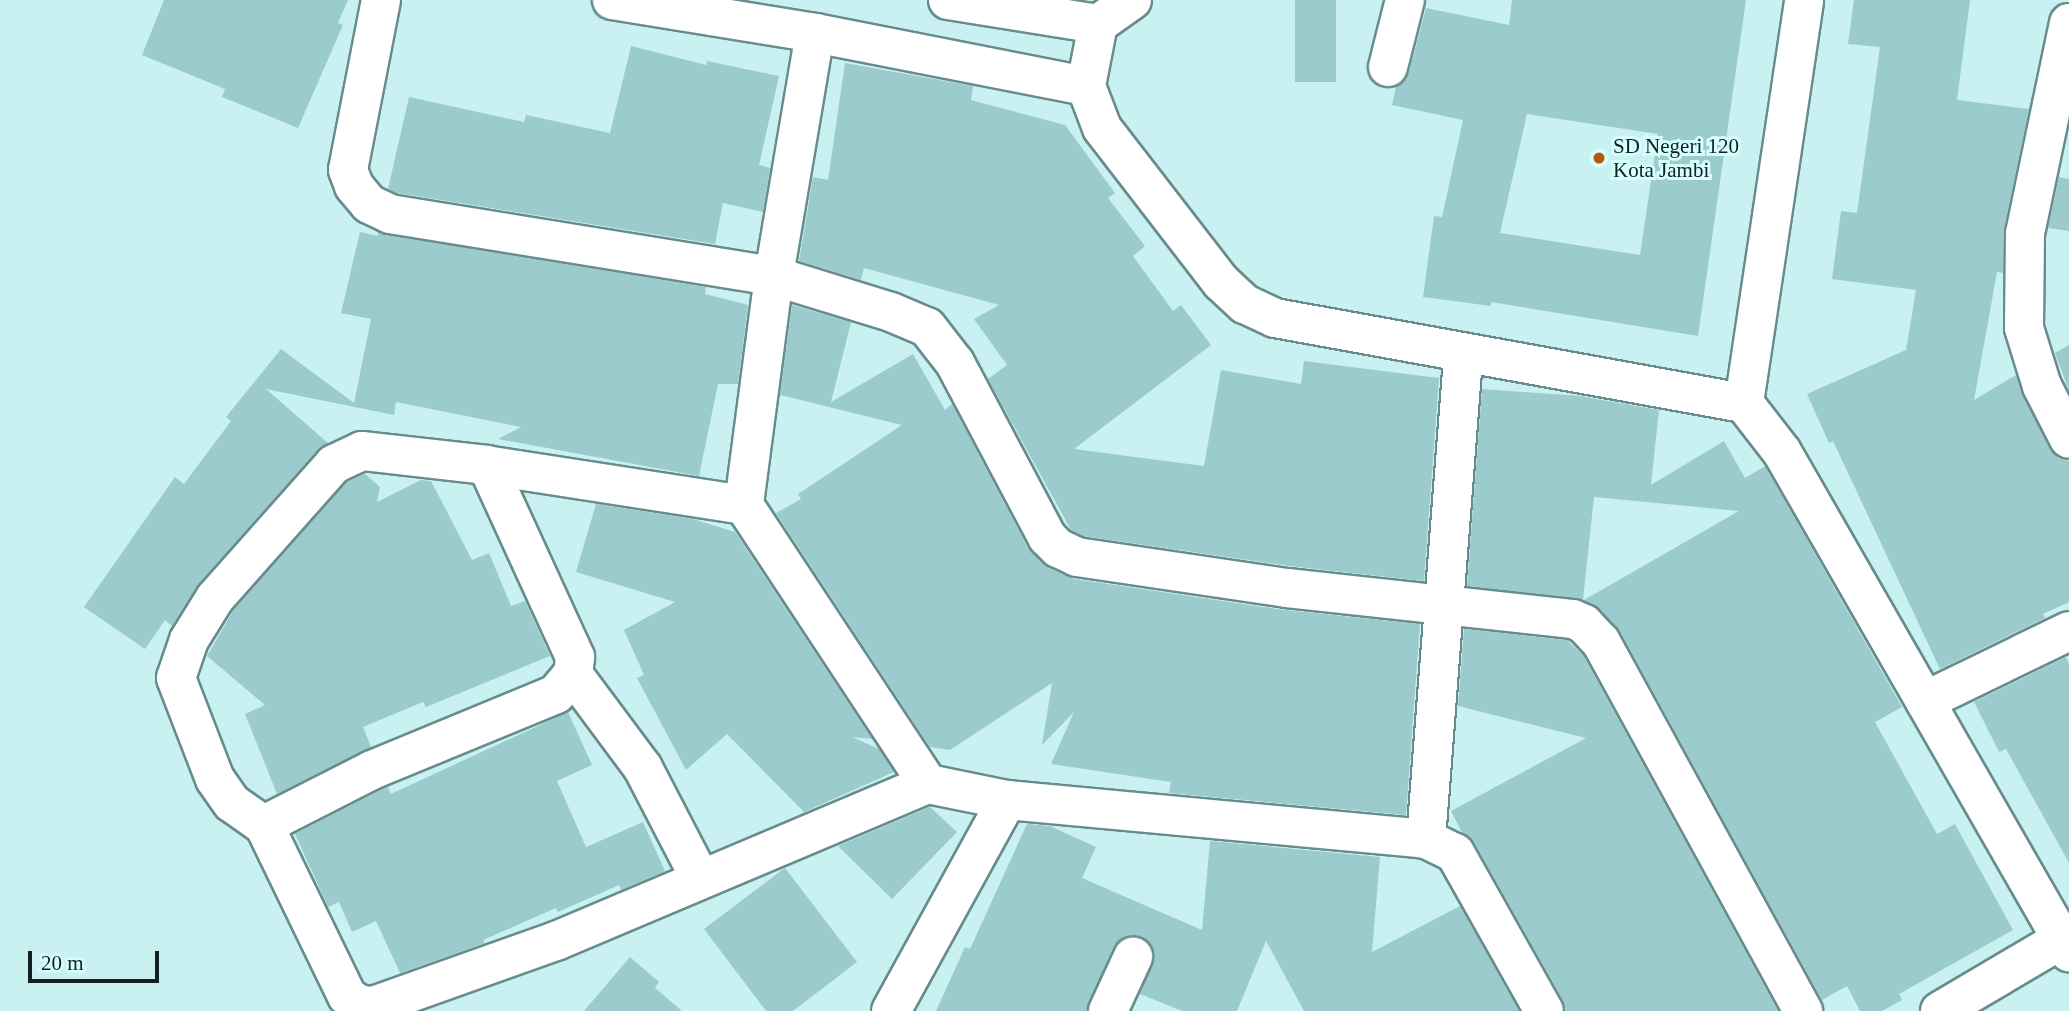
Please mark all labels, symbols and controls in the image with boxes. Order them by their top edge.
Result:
place label: SD Negeri 120 Kota Jambi [1613,133,1739,183]
marker: SD Negeri 120 Kota Jambi [1591,150,1607,166]
scale bar [32,937,163,981]
text: 20 m [41,951,84,975]

